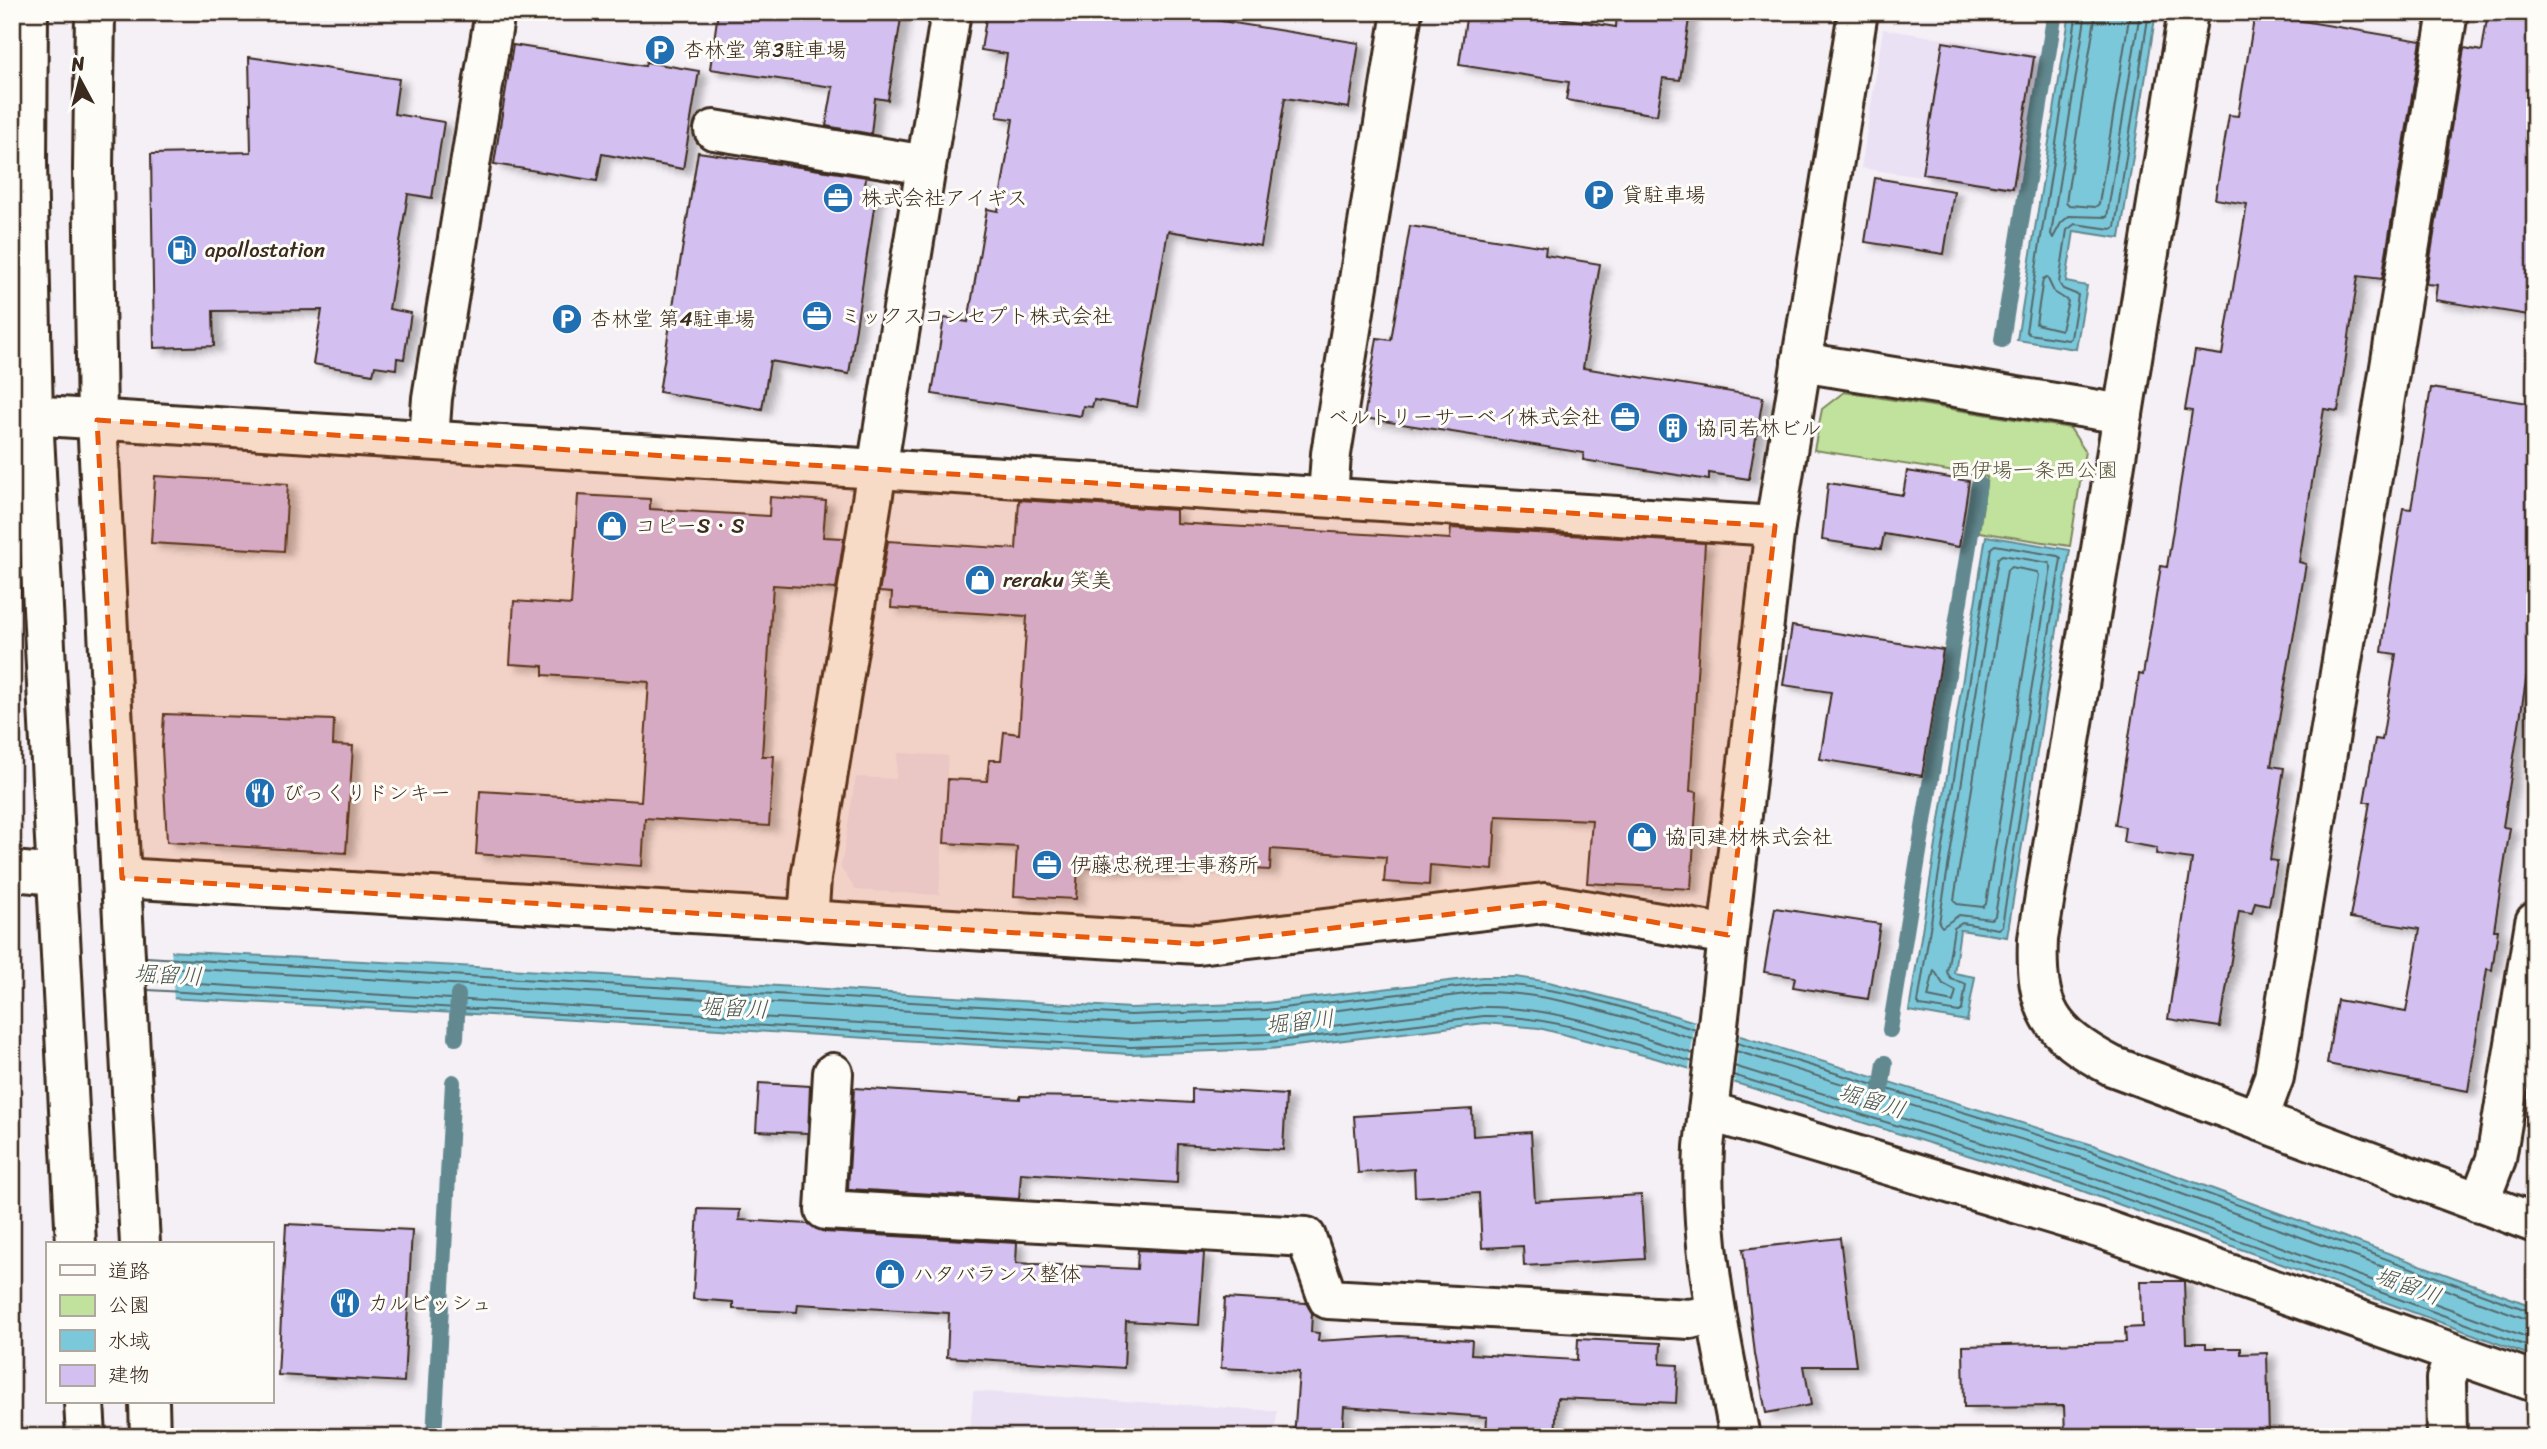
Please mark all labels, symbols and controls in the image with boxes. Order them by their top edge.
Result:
place label: 杏林堂 第3駐車場 [683,31,847,69]
parking icon: 杏林堂 第3駐車場 [643,33,677,67]
north arrow [46,46,116,116]
text: N [68,46,87,81]
place label: 貸駐車場 [1622,176,1706,214]
parking icon: 貸駐車場 [1582,178,1616,212]
place label: 株式会社アイギス [861,179,1028,217]
office icon: 株式会社アイギス [821,181,855,215]
place label: apollostation [205,231,325,269]
fuel station icon: apollostation [165,233,199,267]
place label: ミックスコンセプト株式会社 [840,297,1113,335]
office icon: ミックスコンセプト株式会社 [800,299,834,333]
place label: 杏林堂 第4駐車場 [590,300,756,338]
parking icon: 杏林堂 第4駐車場 [550,302,584,336]
place label: ベルトリーサーベイ株式会社 [1328,398,1602,436]
office icon: ベルトリーサーベイ株式会社 [1608,400,1642,434]
place label: 協同若林ビル [1696,409,1822,447]
building icon: 協同若林ビル [1656,411,1690,445]
park label: 西伊場一条西公園 [1950,451,2118,489]
place label: コピーS・S [635,507,744,545]
shop icon: コピーS・S [595,509,629,543]
place label: reraku 笑美 [1003,561,1111,599]
shop icon: reraku 笑美 [963,563,997,597]
place label: びっくりドンキー [283,774,451,812]
restaurant icon: びっくりドンキー [243,776,277,810]
place label: 協同建材株式会社 [1665,818,1833,856]
shop icon: 協同建材株式会社 [1625,820,1659,854]
place label: 伊藤忠税理士事務所 [1070,846,1259,884]
office icon: 伊藤忠税理士事務所 [1030,848,1064,882]
water label: 堀留川 [132,953,204,997]
water label: 堀留川 [698,986,770,1030]
water label: 堀留川 [1264,998,1336,1046]
water label: 堀留川 [1833,1071,1911,1131]
legend [46,1242,273,1404]
text: 道路 [108,1252,150,1290]
place label: ハタバランス整体 [913,1255,1081,1293]
water label: 堀留川 [2369,1255,2447,1317]
shop icon: ハタバランス整体 [873,1257,907,1291]
place label: カルビッシュ [368,1284,492,1322]
text: 公園 [108,1286,150,1324]
restaurant icon: カルビッシュ [328,1286,362,1320]
text: 水域 [108,1322,150,1360]
text: 建物 [108,1356,150,1394]

